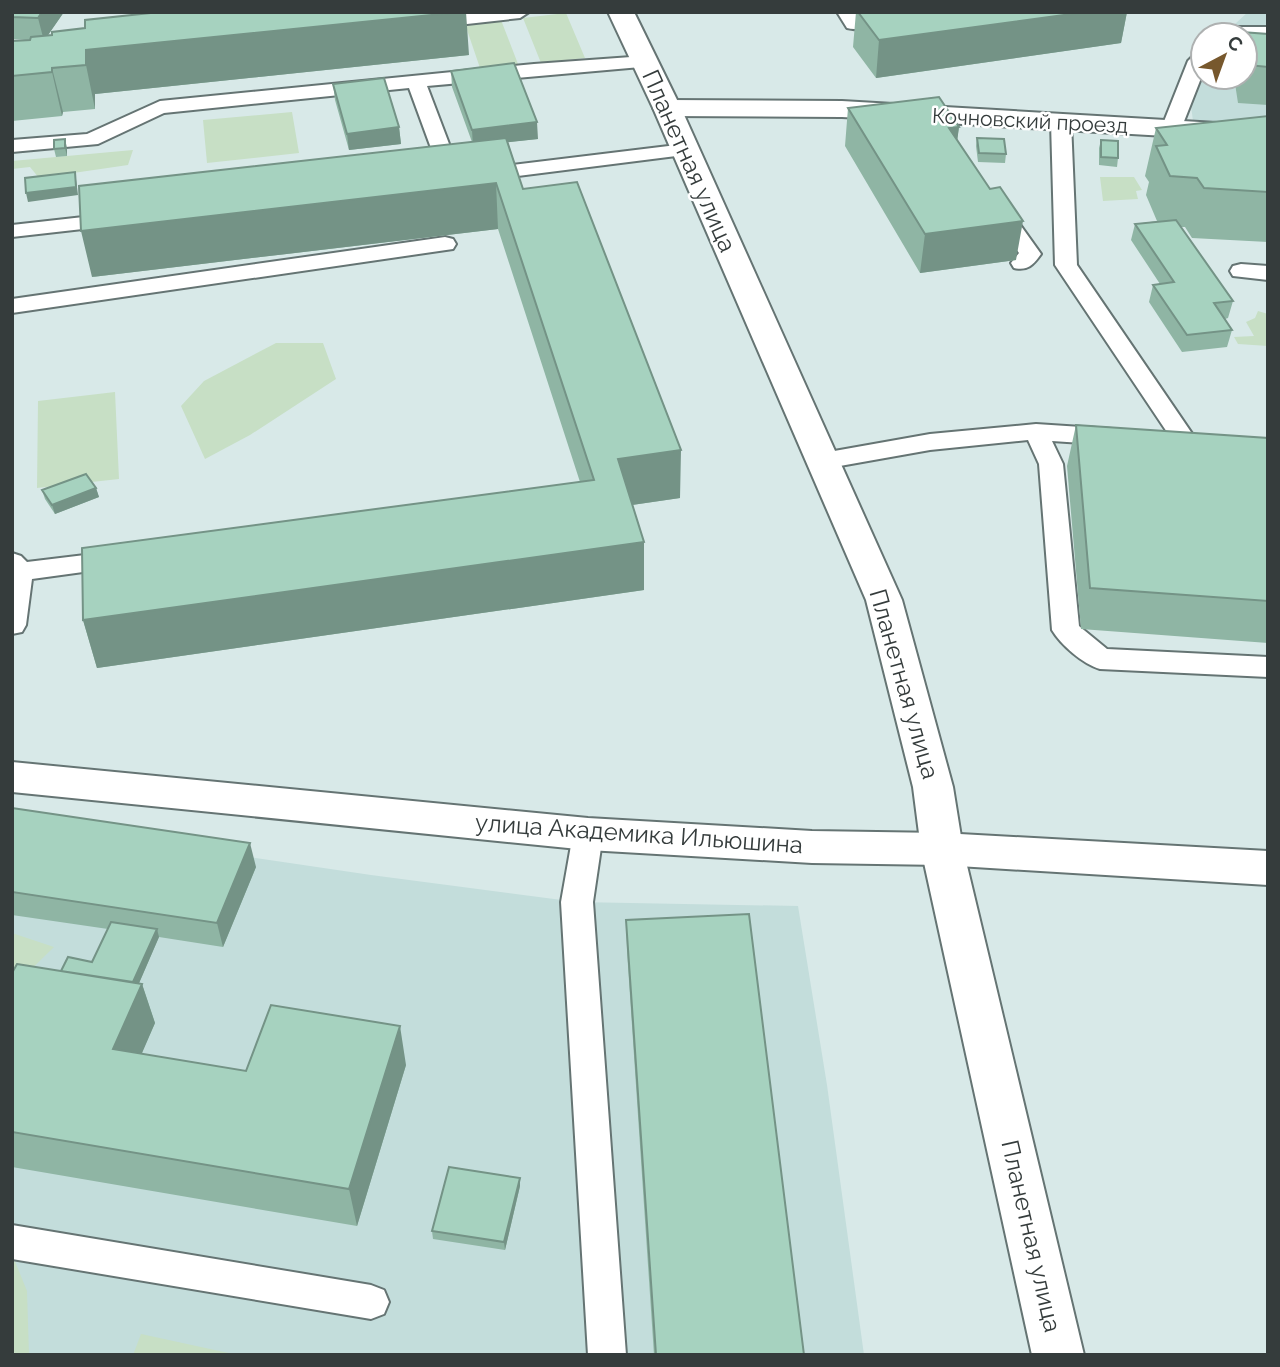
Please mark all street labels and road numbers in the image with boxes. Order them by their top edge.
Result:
street label: Планетная улица [636,65,743,256]
street label: Кочновский проезд [931,103,1129,138]
street label: Планетная улица [863,586,945,782]
street label: улица Академика Ильюшина [474,808,804,859]
street label: Планетная улица [995,1137,1068,1335]

